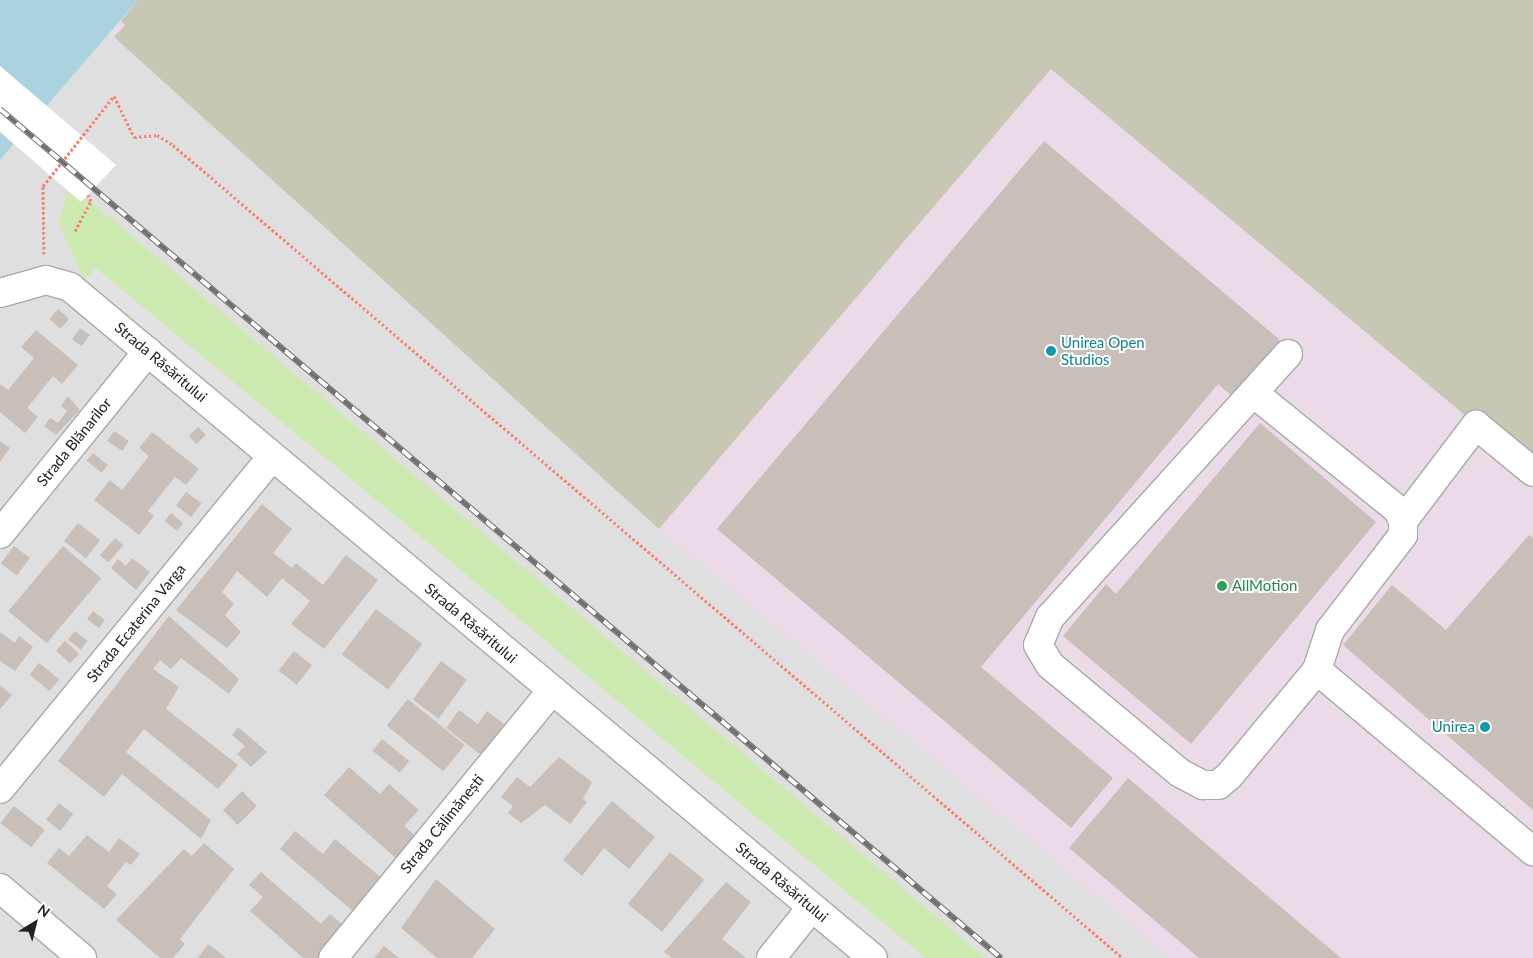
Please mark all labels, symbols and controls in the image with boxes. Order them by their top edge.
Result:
street label: Strada Răsăritului [111,318,211,406]
place label: Unirea Open Studios [1061,333,1145,368]
marker: Unirea Open Studios [1045,345,1057,357]
street label: Strada Blănarilor [33,394,115,490]
street label: Strada Ecaterina Varga [83,560,189,686]
place label: AllMotion [1232,577,1297,595]
street label: Strada Răsăritului [421,579,521,667]
marker: AllMotion [1216,580,1228,592]
place label: Unirea [1432,718,1475,736]
marker: Unirea [1479,721,1491,733]
street label: Strada Călimănești [397,771,487,877]
street label: Strada Răsăritului [732,838,832,926]
north arrow [10,898,60,948]
text: N [35,900,53,921]

